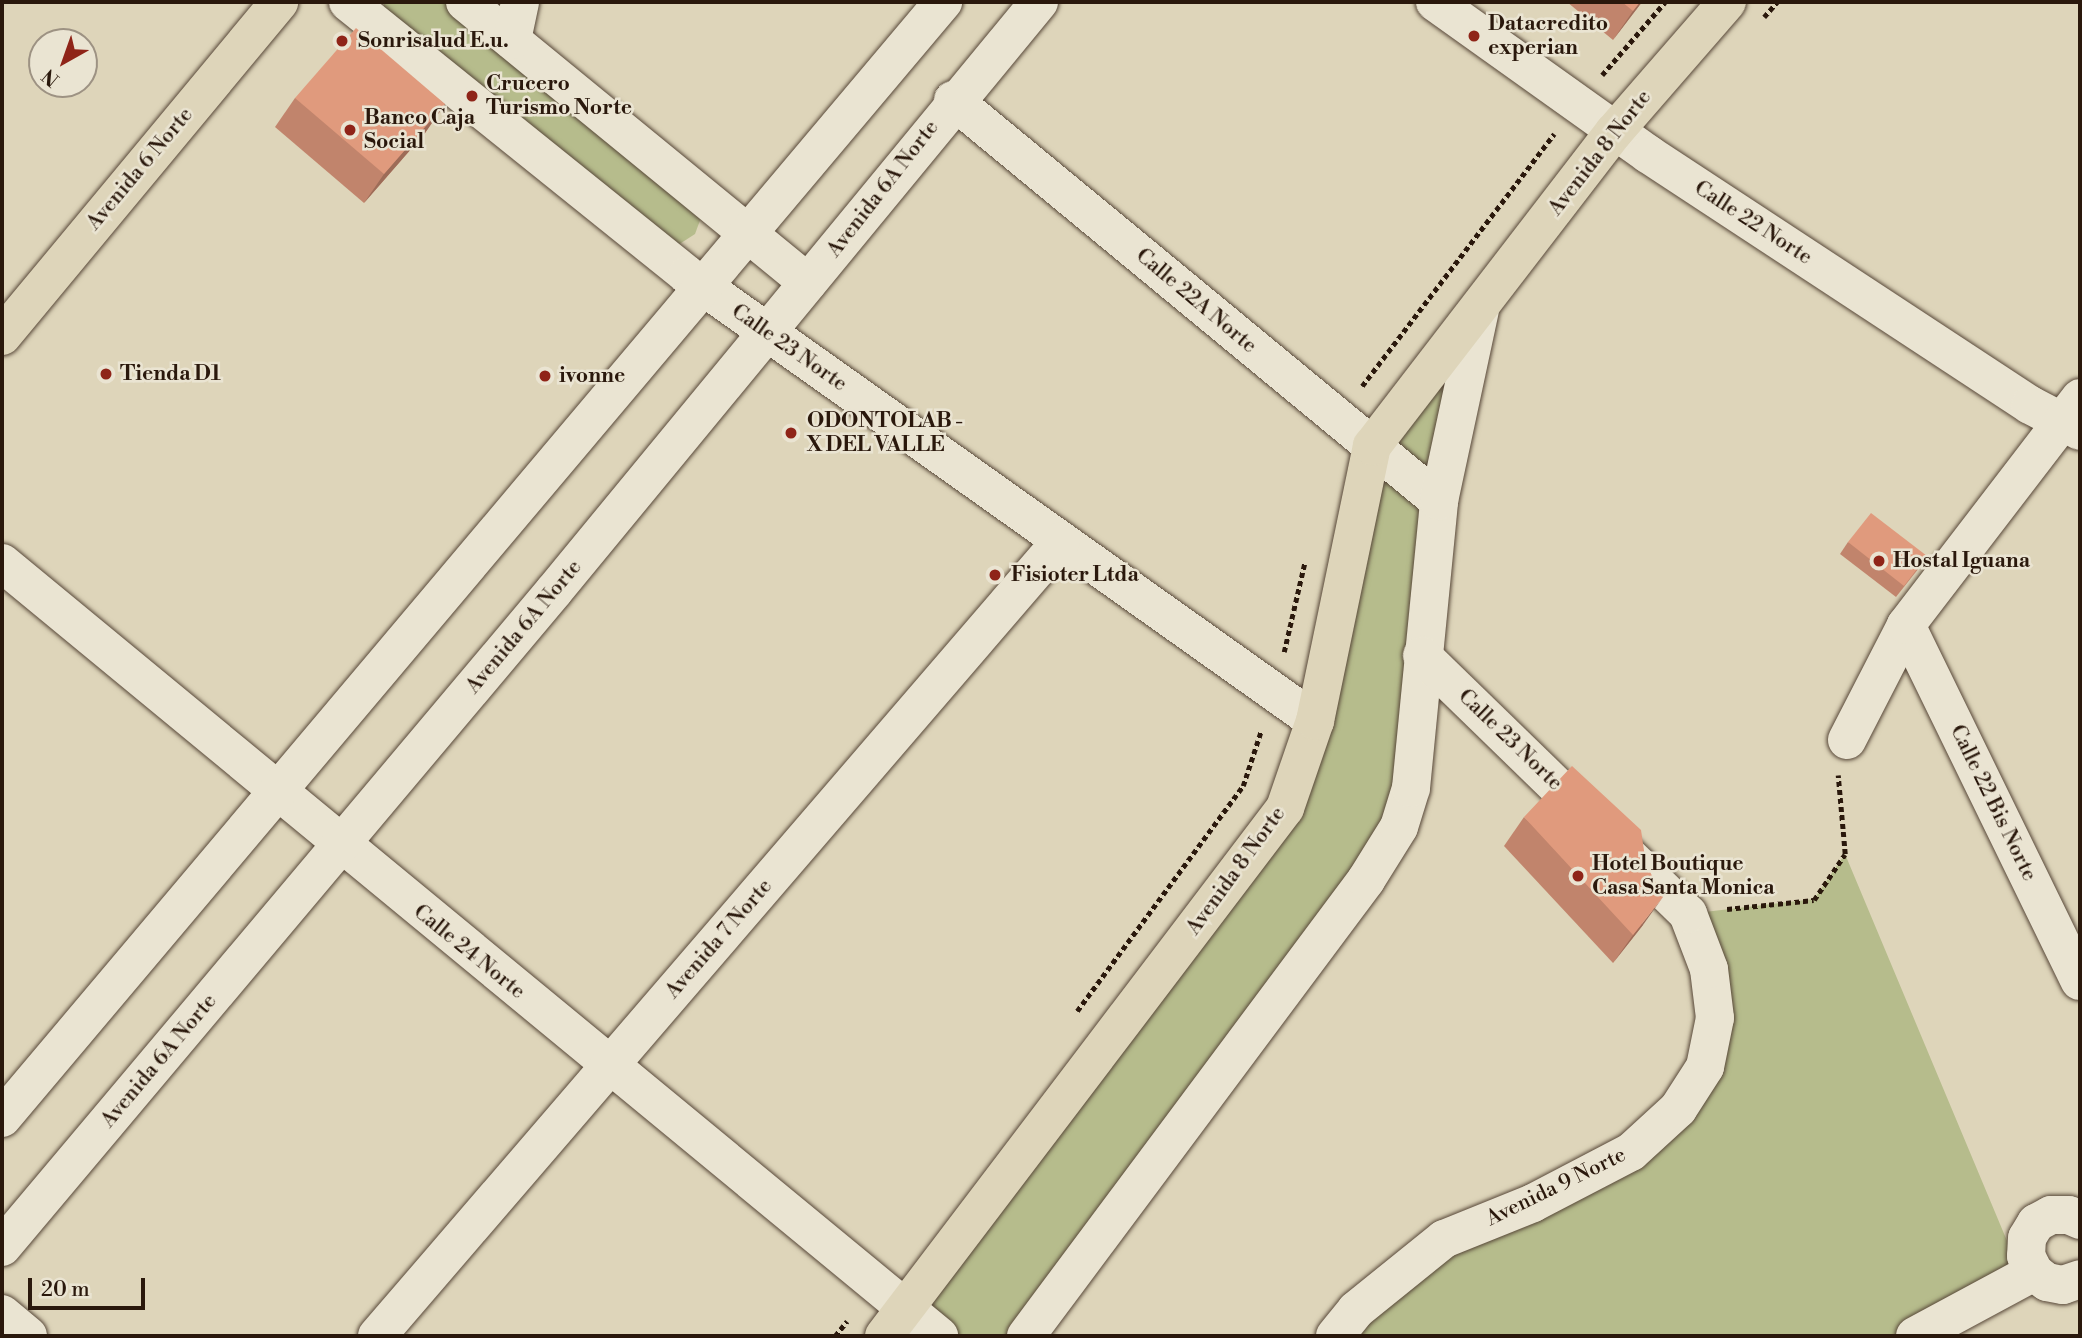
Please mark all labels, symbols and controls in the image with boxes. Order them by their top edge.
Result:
place label: Datacredito experian [1488,11,1608,61]
north arrow [28,28,98,98]
place label: Sonrisalud E.u. [358,28,509,54]
marker: Datacredito experian [1466,28,1482,44]
marker: Sonrisalud E.u. [332,31,352,51]
text: N [37,64,64,92]
place label: Crucero Turismo Norte [486,71,632,121]
street label: Avenida 8 Norte [1543,85,1657,221]
marker: Crucero Turismo Norte [464,88,480,104]
street label: Avenida 6 Norte [81,103,199,235]
place label: Banco Caja Social [364,105,475,155]
street label: Avenida 6A Norte [822,116,944,262]
marker: Banco Caja Social [342,122,358,138]
street label: Calle 22 Norte [1689,176,1817,270]
street label: Calle 22A Norte [1131,243,1261,359]
street label: Calle 23 Norte [726,299,852,397]
place label: Tienda D1 [120,361,221,387]
place label: ivonne [559,363,625,389]
marker: Tienda D1 [98,366,114,382]
marker: ivonne [537,368,553,384]
place label: ODONTOLAB - X DEL VALLE [807,408,963,458]
marker: ODONTOLAB - X DEL VALLE [781,423,801,443]
place label: Hostal Iguana [1893,548,2030,574]
marker: Hostal Iguana [1871,553,1887,569]
street label: Avenida 6A Norte [461,555,587,699]
place label: Fisioter Ltda [1011,562,1139,588]
marker: Fisioter Ltda [985,565,1005,585]
street label: Calle 23 Norte [1453,684,1567,796]
street label: Calle 22 Bis Norte [1944,721,2042,885]
street label: Avenida 8 Norte [1181,802,1291,940]
place label: Hotel Boutique Casa Santa Monica [1592,851,1775,901]
marker: Hotel Boutique Casa Santa Monica [1570,868,1586,884]
street label: Avenida 7 Norte [660,874,778,1004]
street label: Calle 24 Norte [408,899,530,1005]
street label: Avenida 6A Norte [96,989,222,1133]
street label: Avenida 9 Norte [1482,1142,1630,1232]
scale bar [32,1264,149,1308]
text: 20 m [41,1277,90,1303]

